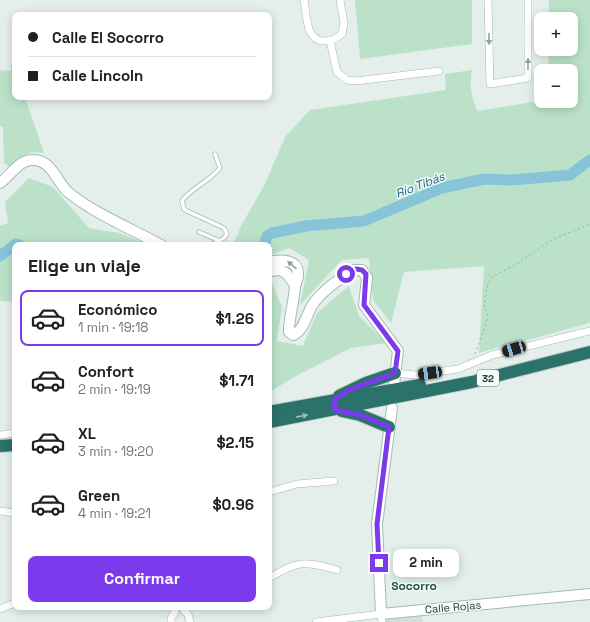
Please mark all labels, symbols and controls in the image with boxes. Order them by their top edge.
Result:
map controls [534,12,578,108]
button: + [534,12,578,56]
text: Calle El Socorro [52,28,164,47]
one-way arrow [486,33,492,46]
one-way arrow [525,57,531,70]
button: − [534,64,578,108]
text: Calle Lincoln [52,66,143,85]
water label: Río Tibás [393,168,448,202]
text: Elige un viaje [28,254,141,277]
one-way arrow [287,261,297,270]
route start [337,265,355,283]
icon: car [30,300,66,336]
text: Económico [78,300,157,319]
text: $1.26 [215,309,254,328]
text: 1 min · 19:18 [78,319,148,336]
car [501,340,527,358]
icon: car [30,362,66,398]
text: Confort [78,362,134,381]
car [417,365,443,381]
road number: 32 [477,370,499,386]
text: $1.71 [219,371,254,390]
text: 2 min · 19:19 [78,381,151,398]
one-way arrow [296,413,308,419]
icon: car [30,424,66,460]
text: XL [78,424,96,443]
text: $2.15 [217,433,254,452]
text: 3 min · 19:20 [78,443,154,460]
icon: car [30,486,66,522]
text: Green [78,486,120,505]
text: $0.96 [212,495,254,514]
text: 4 min · 19:21 [78,505,151,522]
callout: 2 min [393,549,459,577]
route end [370,554,388,572]
text: 2 min [409,554,443,571]
button: Confirmar [28,556,256,602]
district label: Socorro [391,578,437,594]
street label: Calle Rojas [424,598,482,616]

